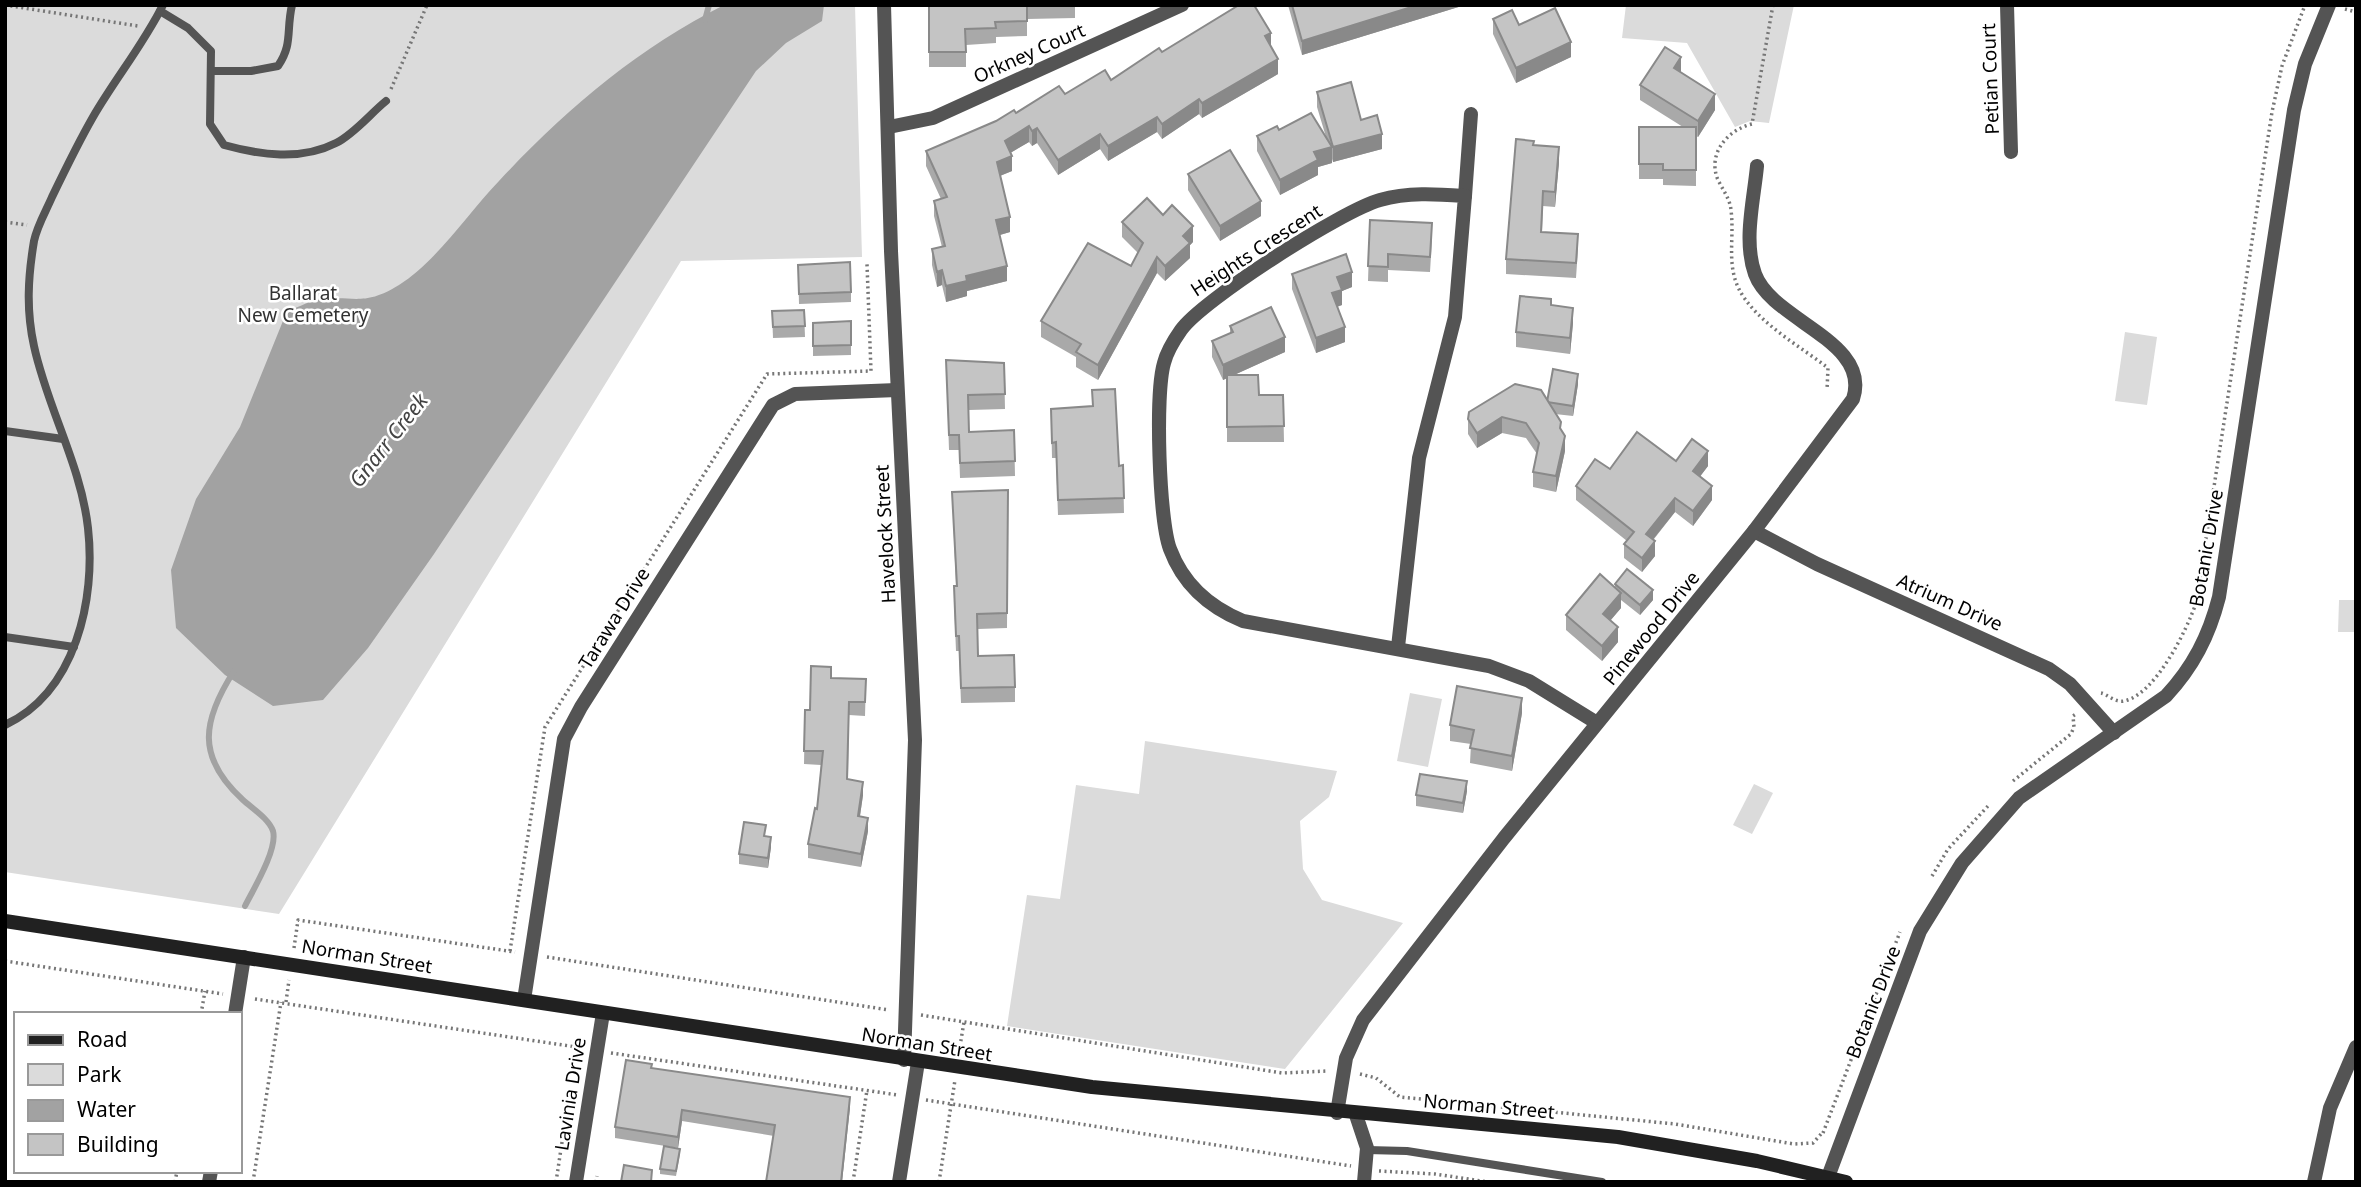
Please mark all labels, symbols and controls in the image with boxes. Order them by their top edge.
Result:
street label: Orkney Court [969,17,1089,89]
street label: Petian Court [1975,23,2005,135]
street label: Heights Crescent [1185,198,1327,302]
park label: Ballarat New Cemetery [238,280,369,328]
water label: Gnarr Creek [342,386,435,493]
street label: Havelock Street [868,464,902,604]
street label: Botanic Drive [2183,487,2229,609]
street label: Tarawa Drive [572,562,656,674]
street label: Pinewood Drive [1597,565,1705,691]
street label: Atrium Drive [1893,567,2007,637]
street label: Norman Street [300,933,434,979]
street label: Botanic Drive [1840,942,1906,1062]
legend [14,1012,242,1173]
street label: Norman Street [860,1021,994,1067]
text: Road [77,1025,127,1053]
street label: Lavinia Drive [548,1035,592,1153]
text: Park [77,1060,122,1088]
street label: Norman Street [1422,1087,1556,1125]
text: Water [77,1095,136,1123]
text: Building [77,1130,159,1158]

